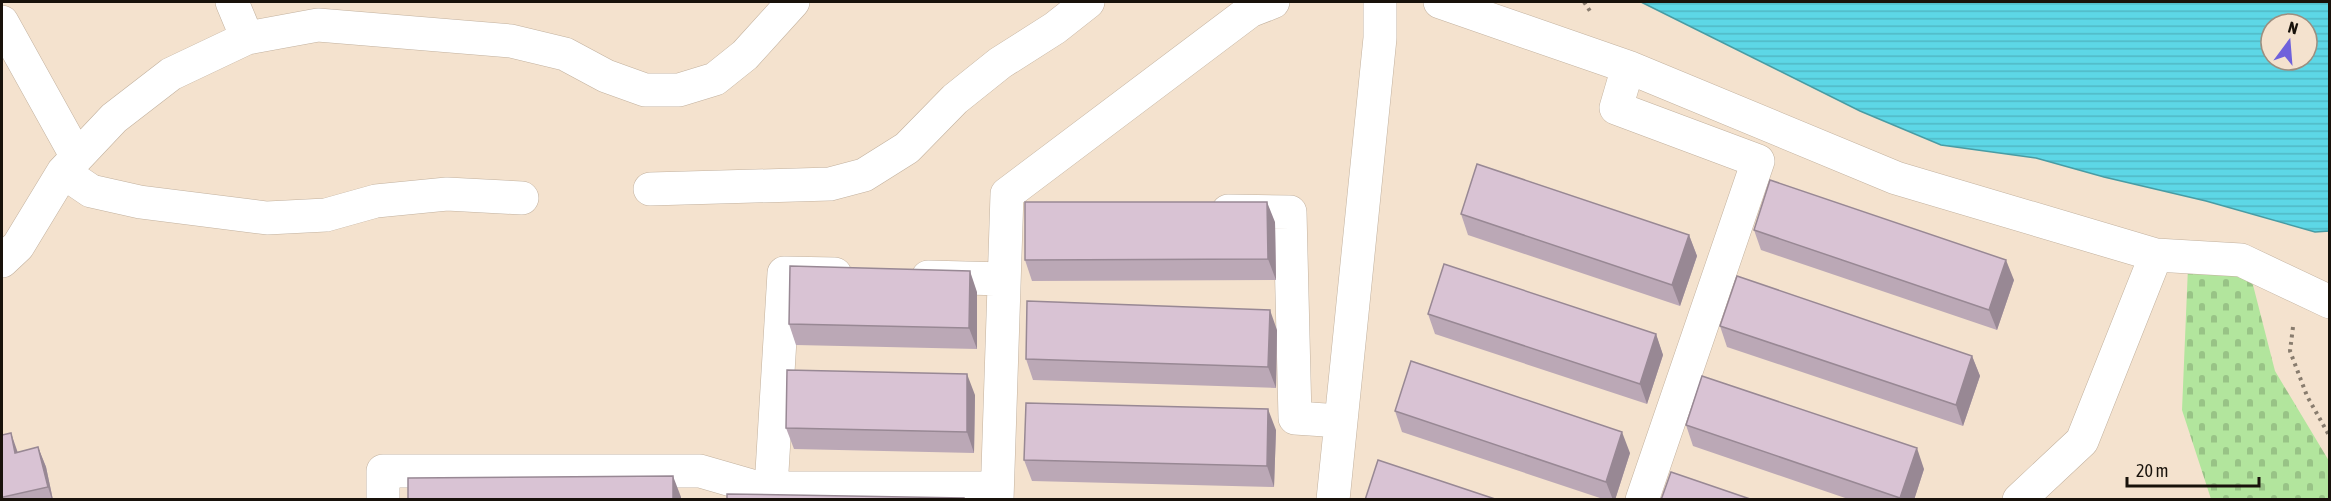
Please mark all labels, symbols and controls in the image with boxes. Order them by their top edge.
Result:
north arrow [2259,12,2319,72]
text: N [2286,18,2300,38]
scale bar [2127,450,2259,488]
text: 20 m [2136,460,2168,481]

